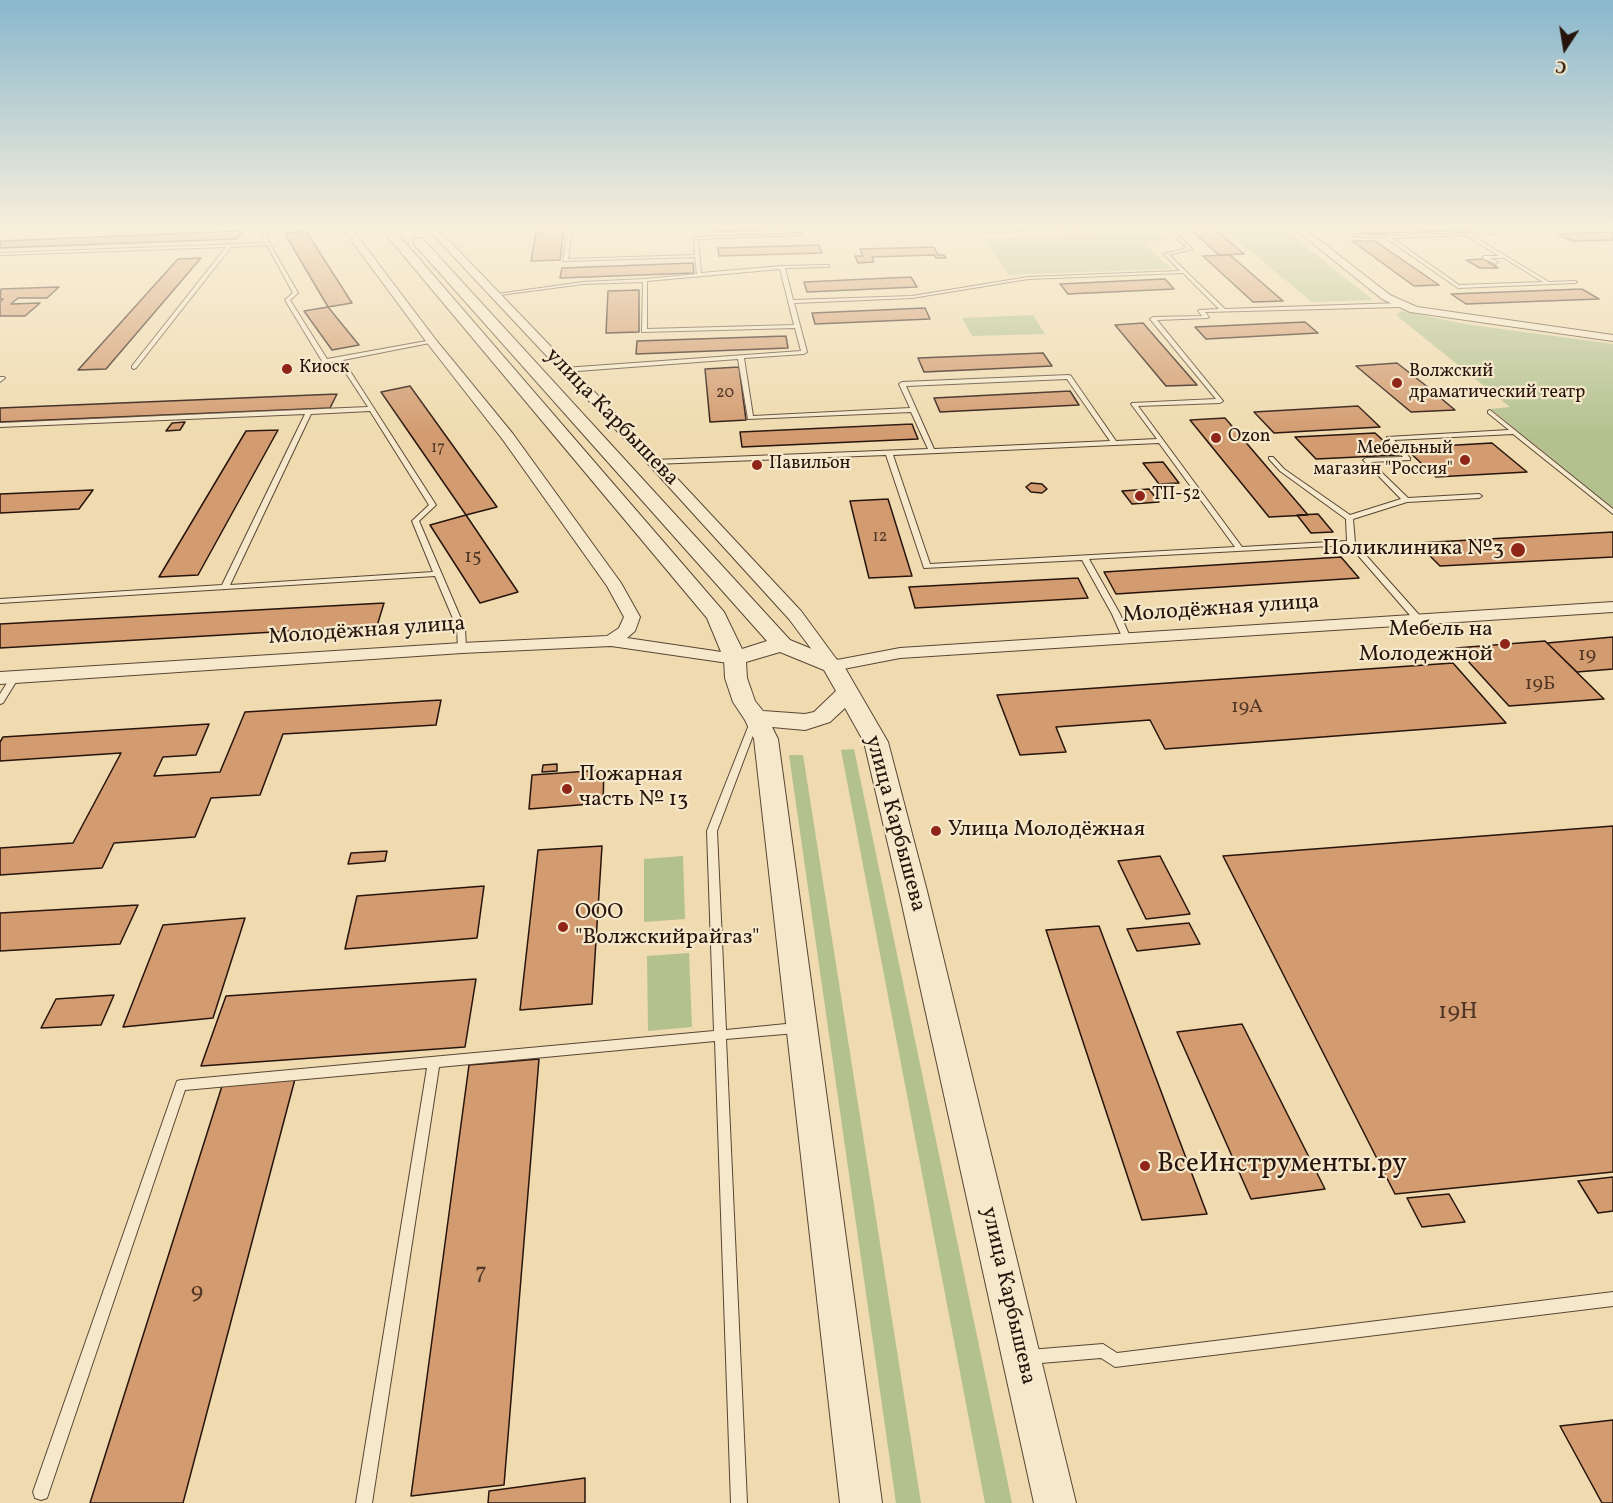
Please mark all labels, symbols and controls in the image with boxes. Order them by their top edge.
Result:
north arrow [1535,18,1595,78]
text: С [1554,54,1569,77]
street label: улица Карбышева [538,344,684,492]
place label: Киоск [299,358,349,380]
marker: Киоск [280,362,294,376]
place label: Волжский драматический театр [1409,362,1585,404]
marker: Волжский драматический театр [1390,376,1404,390]
house number: 20 [716,384,734,404]
place label: Ozon [1228,427,1270,449]
marker: Ozon [1209,431,1223,445]
house number: 17 [431,439,445,459]
place label: Мебельный магазин "Россия" [1313,439,1453,482]
marker: Мебельный магазин "Россия" [1458,453,1472,467]
place label: Павильон [769,454,851,476]
marker: Павильон [750,458,764,472]
place label: ТП-52 [1152,485,1201,507]
marker: ТП-52 [1133,489,1147,503]
house number: 12 [873,528,887,548]
place label: Поликлиника №3 [1323,537,1504,563]
marker: Поликлиника №3 [1509,541,1527,559]
house number: 15 [464,546,482,570]
street label: Молодёжная улица [1122,590,1320,630]
street label: Молодёжная улица [268,612,466,652]
place label: Мебель на Молодежной [1359,618,1493,670]
marker: Мебель на Молодежной [1498,637,1512,651]
house number: 19 [1578,644,1596,668]
house number: 19Б [1525,673,1555,697]
house number: 19А [1231,696,1263,720]
street label: улица Карбышева [858,733,930,915]
place label: Пожарная часть № 13 [579,763,688,814]
marker: Пожарная часть № 13 [560,782,574,796]
place label: Улица Молодёжная [948,818,1145,844]
marker: Улица Молодёжная [929,824,943,838]
place label: ООО "Волжскийрайгаз" [575,901,760,952]
marker: ООО "Волжскийрайгаз" [556,920,570,934]
house number: 19Н [1438,1000,1478,1028]
place label: ВсеИнструменты.ру [1157,1150,1407,1182]
marker: ВсеИнструменты.ру [1138,1159,1152,1173]
street label: улица Карбышева [974,1205,1040,1387]
house number: 7 [475,1261,487,1289]
house number: 9 [191,1280,203,1308]

